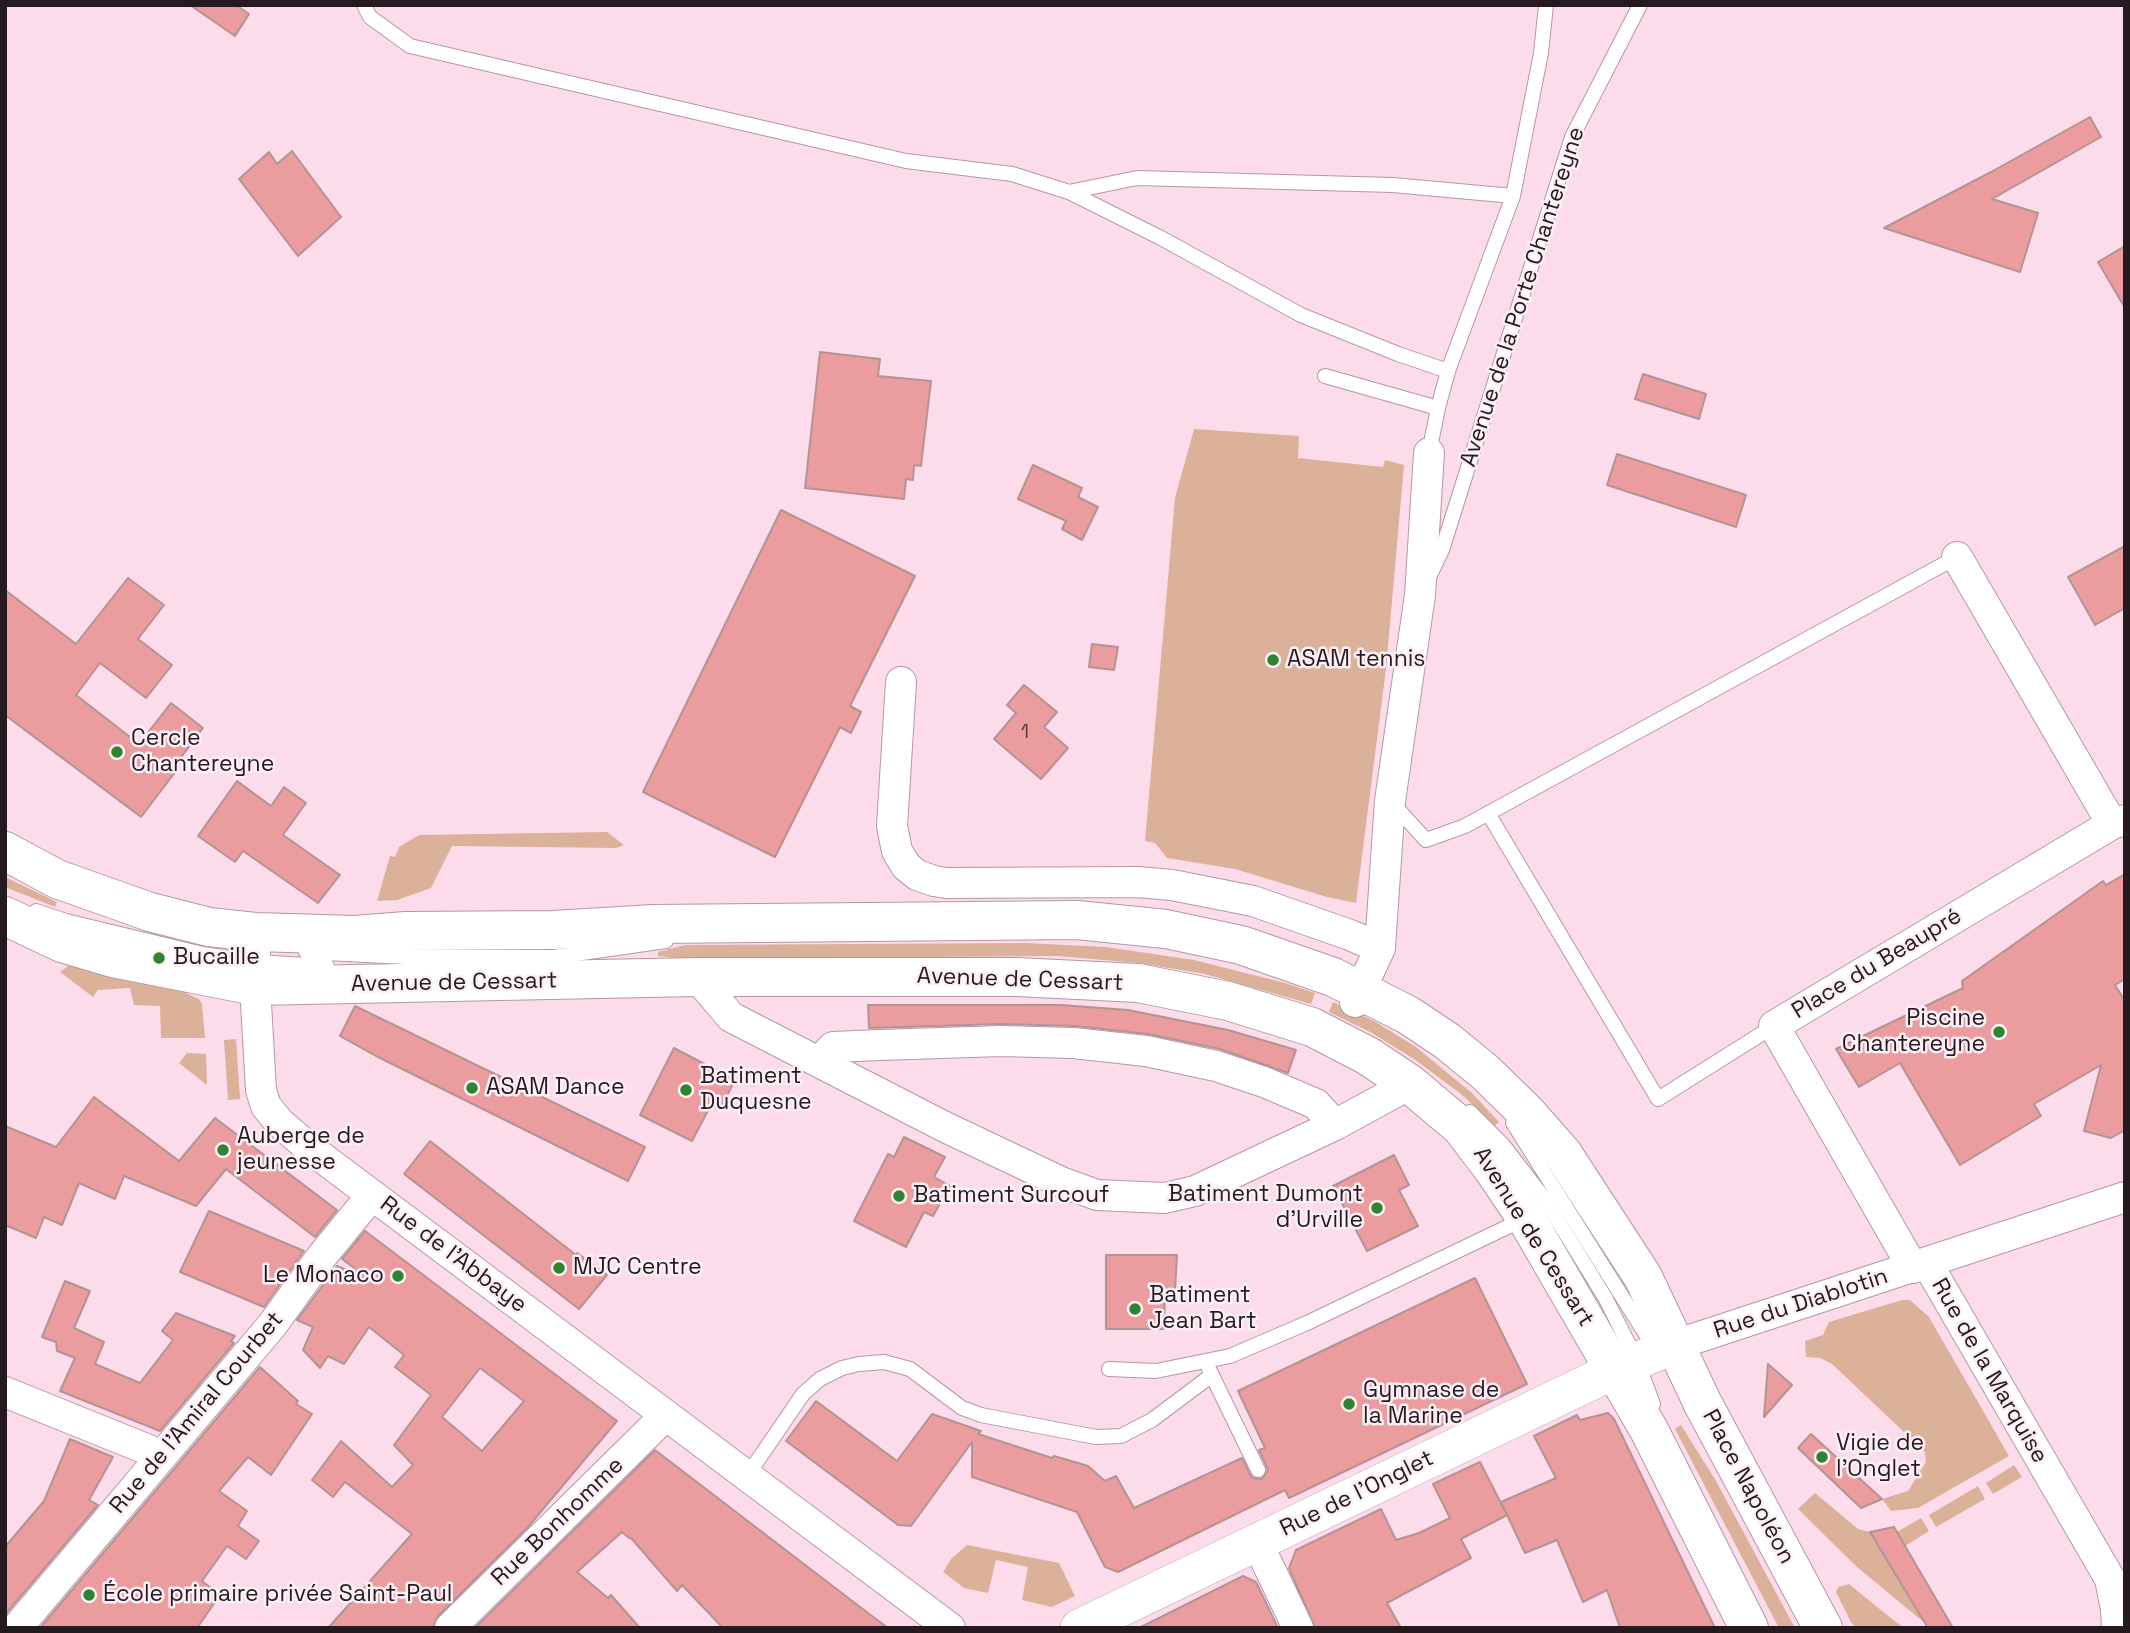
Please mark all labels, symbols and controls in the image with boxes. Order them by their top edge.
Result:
street label: Avenue de la Porte Chantereyne [1455,124,1591,470]
place label: ASAM tennis [1287,646,1425,674]
marker: ASAM tennis [1265,652,1281,668]
house number: 1 [1021,722,1029,744]
place label: Cercle Chantereyne [131,725,274,779]
marker: Cercle Chantereyne [109,744,125,760]
street label: Place du Beaupré [1787,902,1967,1026]
place label: Bucaille [173,944,260,972]
marker: Bucaille [151,950,167,966]
street label: Avenue de Cessart [916,963,1124,997]
street label: Avenue de Cessart [351,967,557,999]
place label: Piscine Chantereyne [1842,1005,1985,1059]
marker: Piscine Chantereyne [1991,1024,2007,1040]
place label: Batiment Duquesne [700,1063,812,1117]
place label: ASAM Dance [486,1074,625,1102]
marker: ASAM Dance [464,1080,480,1096]
marker: Batiment Duquesne [678,1082,694,1098]
place label: Auberge de jeunesse [237,1123,365,1177]
marker: Auberge de jeunesse [215,1142,231,1158]
street label: Avenue de Cessart [1467,1142,1599,1332]
place label: Batiment Dumont d'Urville [1168,1181,1363,1235]
place label: Batiment Surcouf [913,1182,1109,1210]
marker: Batiment Surcouf [891,1188,907,1204]
street label: Rue de l'Abbaye [374,1191,532,1319]
marker: Batiment Dumont d'Urville [1369,1200,1385,1216]
place label: MJC Centre [573,1254,702,1282]
marker: MJC Centre [551,1260,567,1276]
place label: Le Monaco [263,1262,384,1290]
street label: Rue du Diablotin [1710,1263,1892,1345]
marker: Le Monaco [390,1268,406,1284]
street label: Rue de la Marquise [1925,1274,2053,1468]
place label: Batiment Jean Bart [1149,1282,1257,1336]
marker: Batiment Jean Bart [1127,1301,1143,1317]
street label: Rue de l'Amiral Courbet [104,1306,290,1520]
place label: Gymnase de la Marine [1363,1377,1499,1431]
marker: Gymnase de la Marine [1341,1396,1357,1412]
street label: Place Napoléon [1696,1405,1800,1569]
place label: Vigie de l'Onglet [1836,1430,1924,1484]
street label: Rue de l'Onglet [1276,1445,1438,1543]
marker: Vigie de l'Onglet [1814,1449,1830,1465]
street label: Rue Bonhomme [486,1452,630,1592]
place label: École primaire privée Saint-Paul [103,1581,452,1609]
marker: École primaire privée Saint-Paul [81,1587,97,1603]

